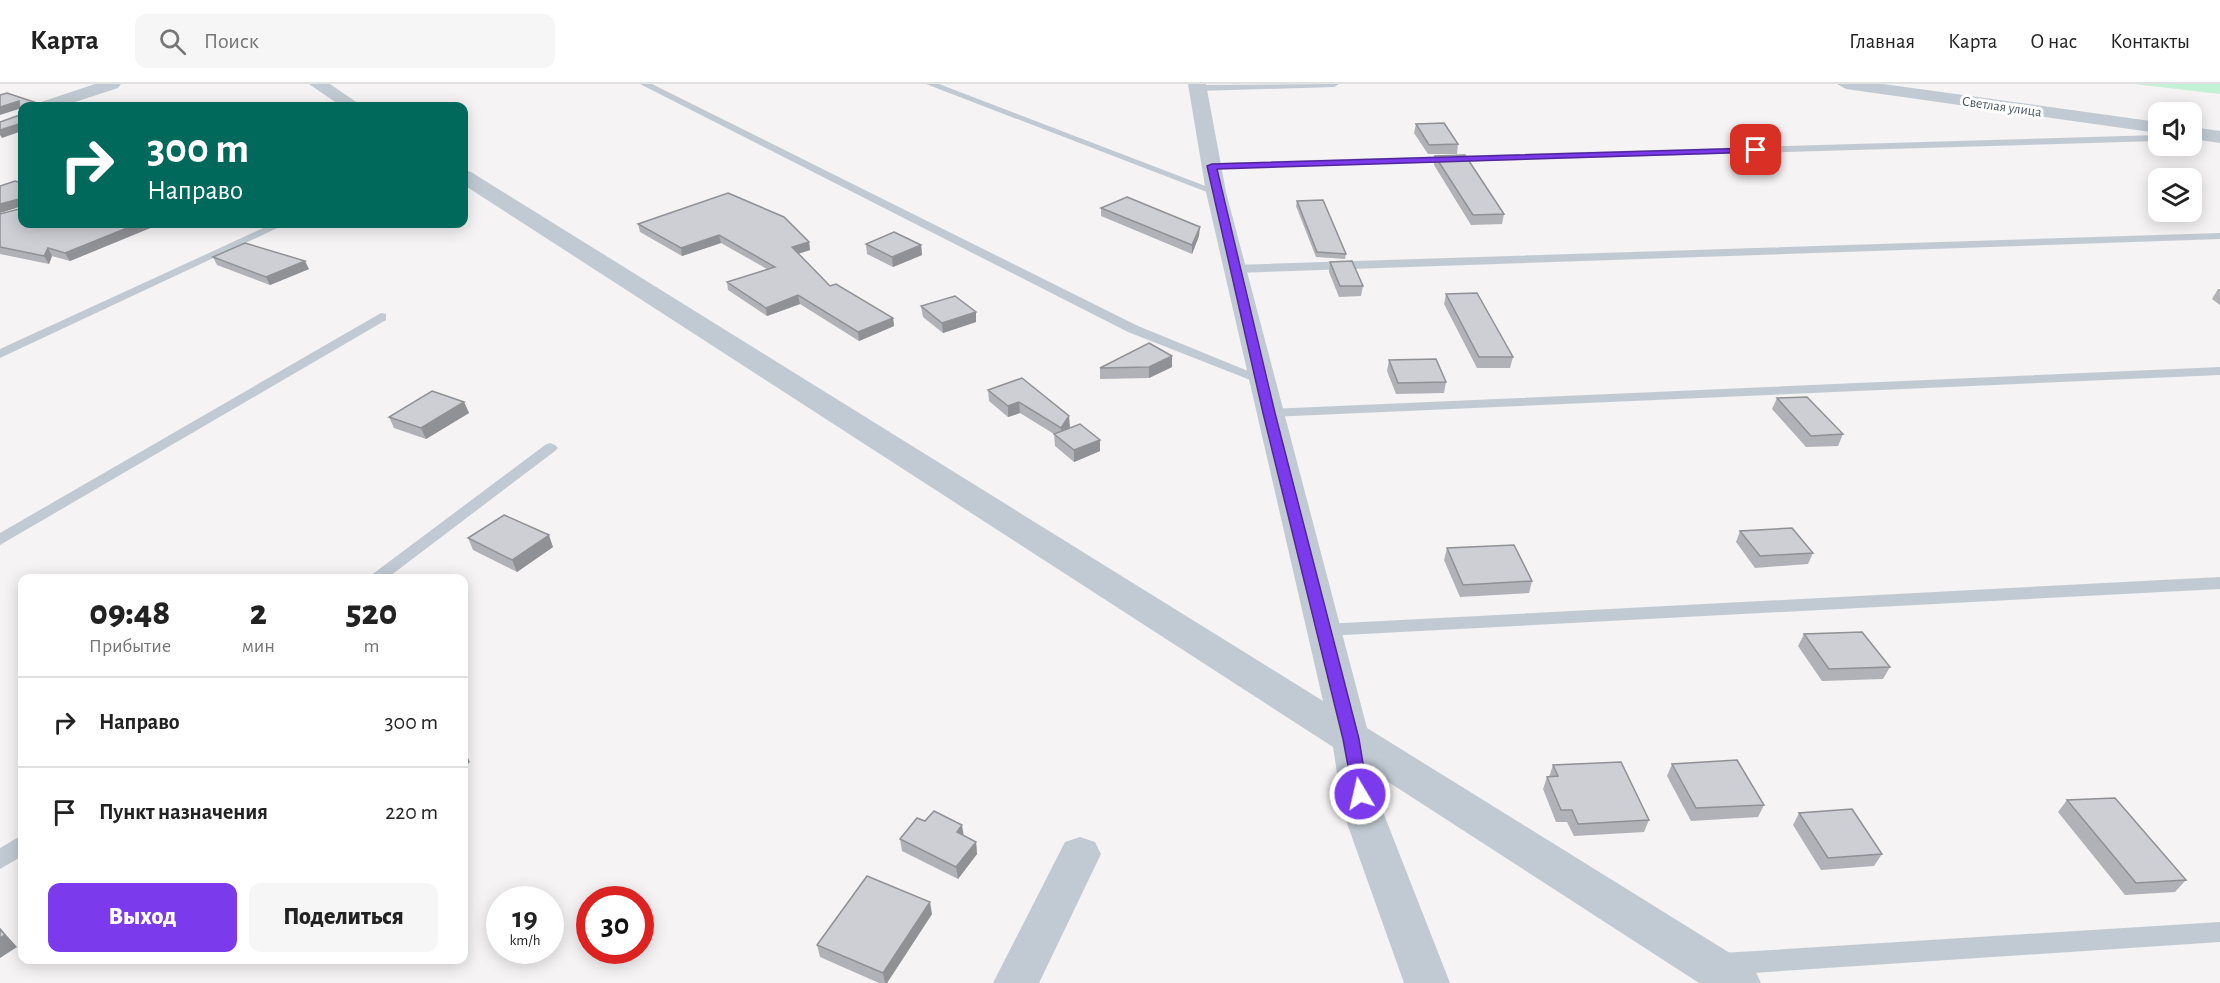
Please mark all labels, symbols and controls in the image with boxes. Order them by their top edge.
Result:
search box [135,14,555,68]
icon: search [156,25,189,58]
text: Карта [30,27,99,55]
text: Поиск [204,30,259,52]
text: Главная [1849,31,1915,52]
text: Карта [1948,31,1997,52]
text: О нас [2030,31,2077,52]
text: Контакты [2110,31,2190,52]
street label: Светлая улица [1961,94,2043,120]
map controls [2148,102,2202,222]
button: sound [2148,102,2202,156]
pin [1730,124,1781,175]
icon: right [48,126,126,204]
text: 300 m [147,128,249,170]
icon: arrive [1739,133,1772,166]
button: layers [2148,168,2202,222]
text: Направо [147,177,243,204]
text: 09:48 [89,595,170,631]
text: 2 [250,595,267,631]
text: 520 [346,595,397,631]
text: Прибытие [89,636,171,656]
text: мин [242,636,275,656]
text: m [363,636,379,656]
icon: right [48,706,81,739]
text: Направо [99,711,180,733]
text: 300 m [384,711,438,733]
position arrow [1328,762,1392,826]
icon: arrive [48,796,81,829]
text: Пункт назначения [99,801,268,823]
text: 220 m [385,801,438,823]
button: Выход [48,883,237,952]
button: Поделиться [249,883,438,952]
speed limit sign: 30 [576,886,654,964]
text: 19 [512,903,538,933]
text: km/h [510,933,540,948]

